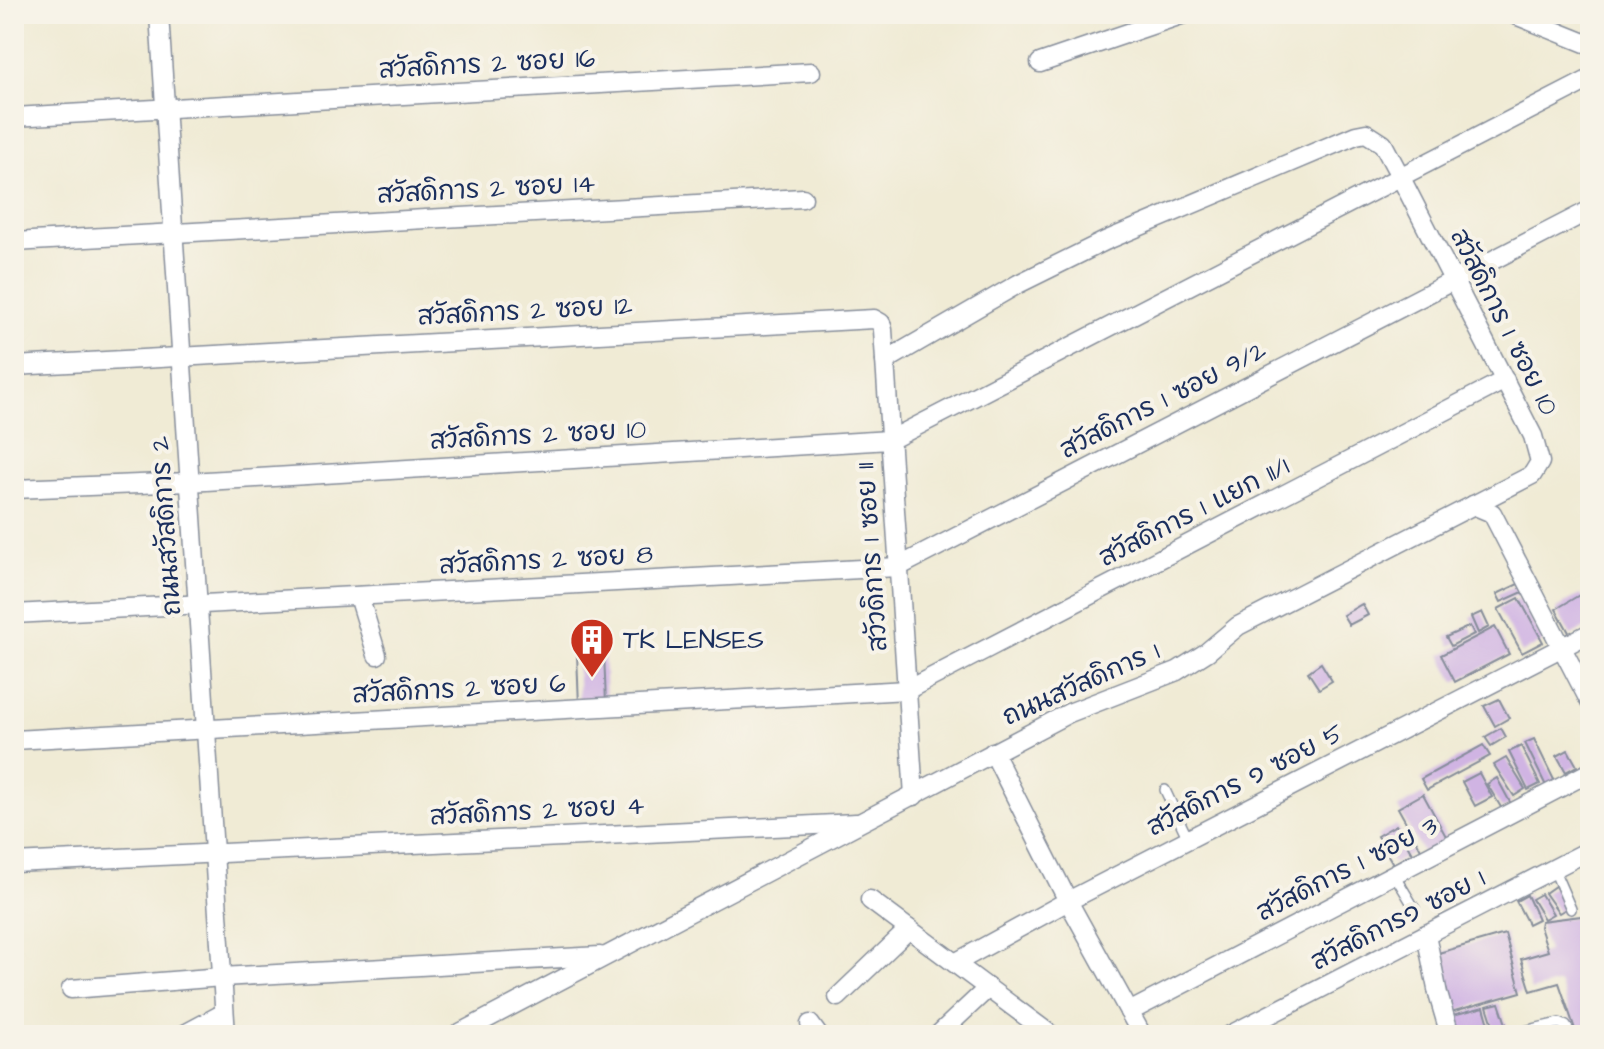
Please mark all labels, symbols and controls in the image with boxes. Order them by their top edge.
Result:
street label: สวัสดิการ 2 ซอย 16 [378,40,596,88]
street label: สวัสดิการ 2 ซอย 14 [376,165,596,213]
street label: สวัสดิการ 1 ซอย 10 [1441,222,1567,422]
street label: สวัสดิการ 2 ซอย 12 [417,287,634,335]
street label: สวัสดิการ 1 ซอย 9/2 [1054,332,1272,468]
street label: สวัสดิการ 2 ซอย 10 [429,411,647,459]
street label: ถนนสวัสดิการ 2 [142,435,190,617]
street label: สวัสดิการ 1 แยก 11/1 [1093,448,1295,576]
street label: สวัวดิการ 1 ซอย 11 [847,461,897,653]
street label: สวัสดิการ 2 ซอย 8 [438,536,654,584]
building icon: TK LENSES [568,616,616,679]
place label: TK LENSES [623,622,764,658]
street label: ถนนสวัสดิการ 1 [997,633,1165,735]
street label: สวัสดิการ 2 ซอย 6 [351,665,567,713]
street label: สวัสดิการ ๑ ซอย 5 [1141,715,1349,845]
street label: สวัสดิการ 2 ซอย 4 [429,787,646,835]
street label: สวัสดิการ 1 ซอย 3 [1250,808,1444,930]
street label: สวัสดิการ๑ ซอย 1 [1305,861,1491,979]

